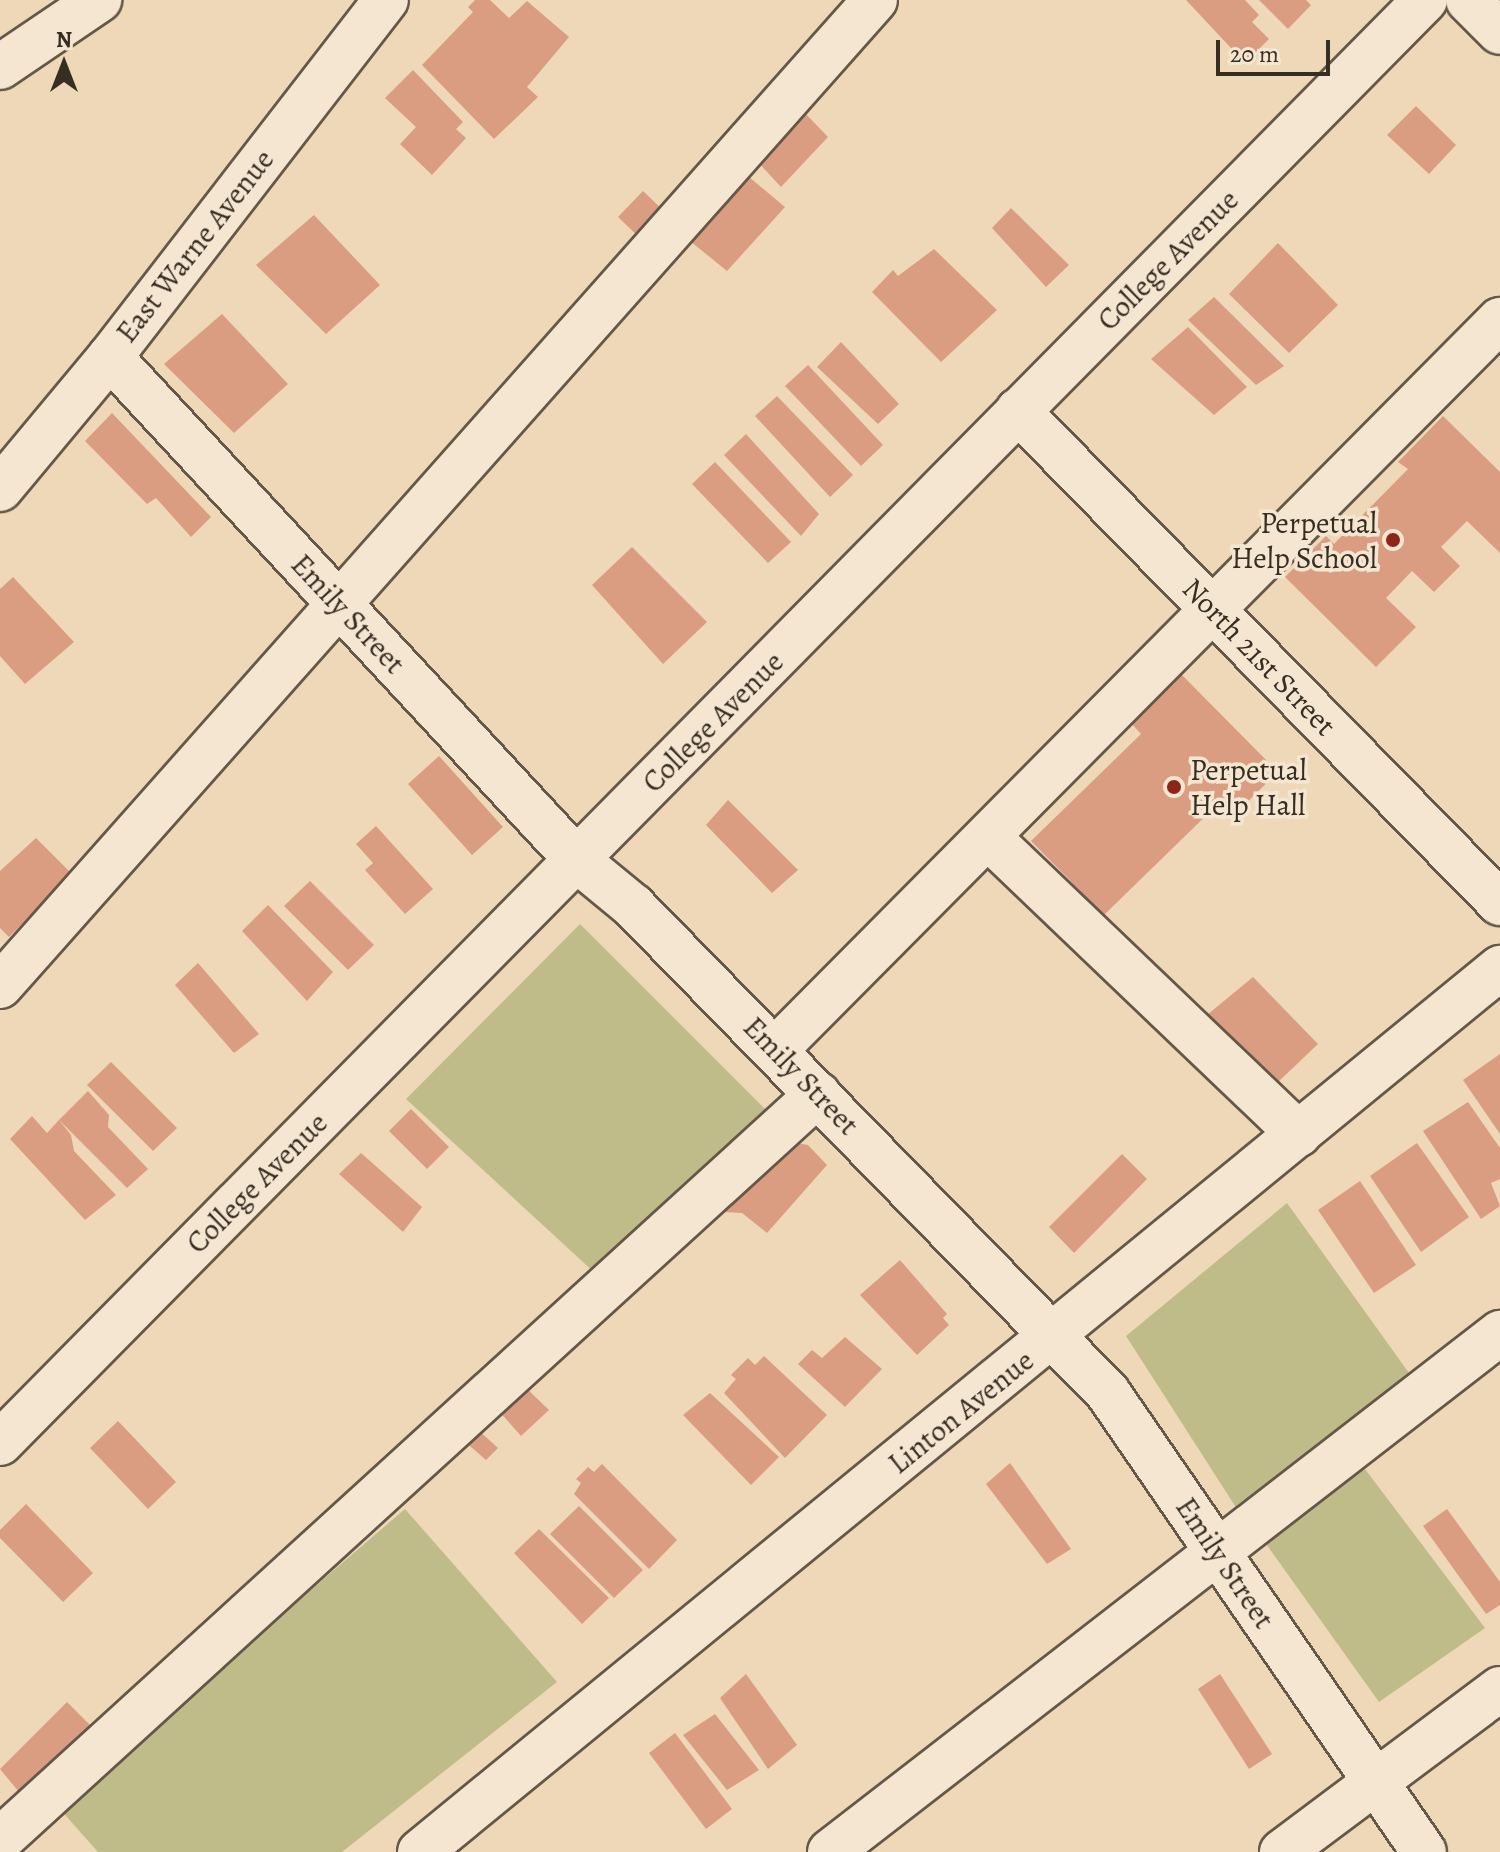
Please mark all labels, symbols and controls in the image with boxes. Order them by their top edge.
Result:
north arrow [24,24,104,104]
scale bar [1220,24,1334,74]
text: N [56,25,72,55]
text: 20 m [1230,38,1279,70]
street label: East Warne Avenue [108,142,282,350]
street label: College Avenue [1090,182,1246,338]
place label: Perpetual Help School [1231,505,1377,576]
marker: Perpetual Help School [1384,531,1402,549]
street label: Emily Street [283,547,413,681]
street label: North 21st Street [1175,571,1343,743]
street label: College Avenue [635,644,791,800]
place label: Perpetual Help Hall [1190,752,1307,822]
marker: Perpetual Help Hall [1165,778,1183,796]
street label: Emily Street [736,1009,866,1143]
street label: College Avenue [179,1105,335,1261]
street label: Linton Avenue [881,1342,1041,1482]
street label: Emily Street [1168,1490,1282,1636]

